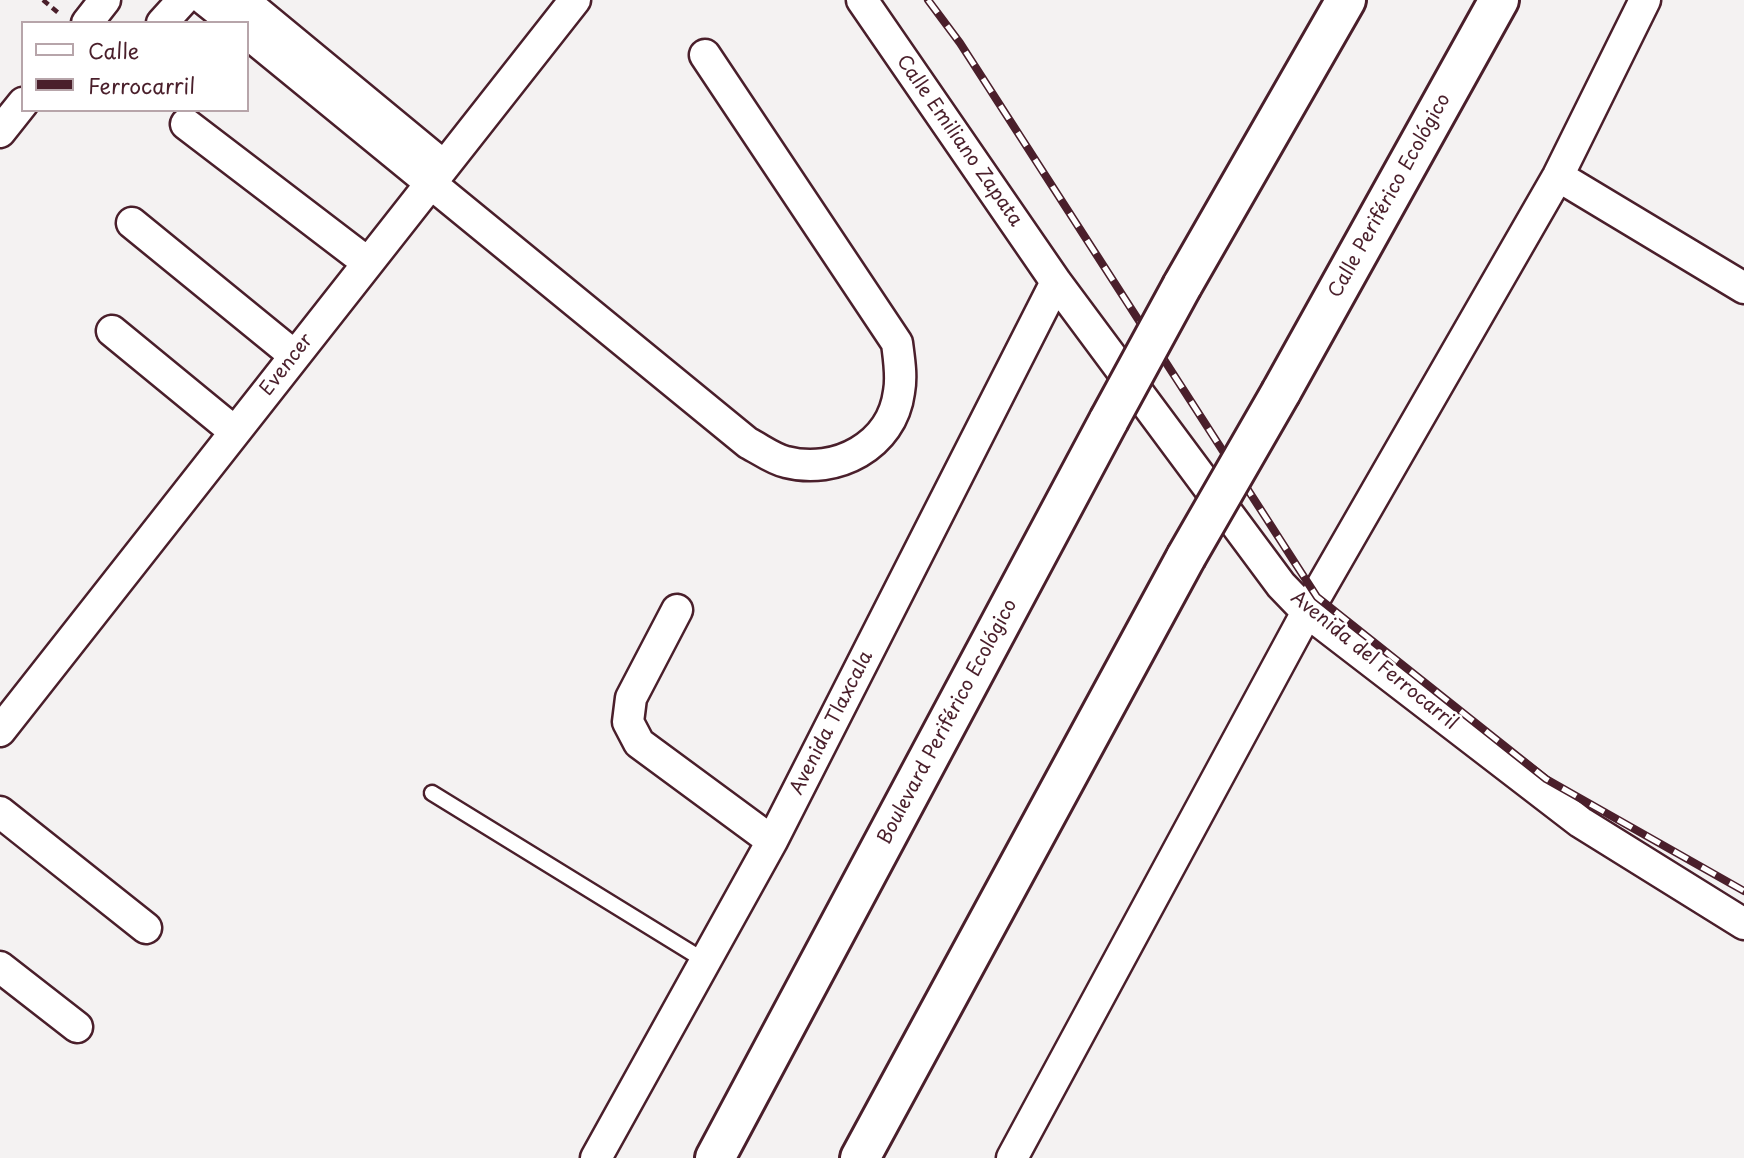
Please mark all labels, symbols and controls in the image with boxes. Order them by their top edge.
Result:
legend [21,21,248,112]
text: Calle [88,34,139,66]
street label: Calle Emiliano Zapata [891,51,1027,231]
text: Ferrocarril [88,69,195,101]
street label: Calle Periférico Ecológico [1324,90,1456,302]
street label: Evencer [256,329,318,401]
street label: Avenida del Ferrocarril [1286,587,1462,735]
street label: Boulevard Periférico Ecológico [874,596,1022,848]
street label: Avenida Tlaxcala [786,647,878,799]

